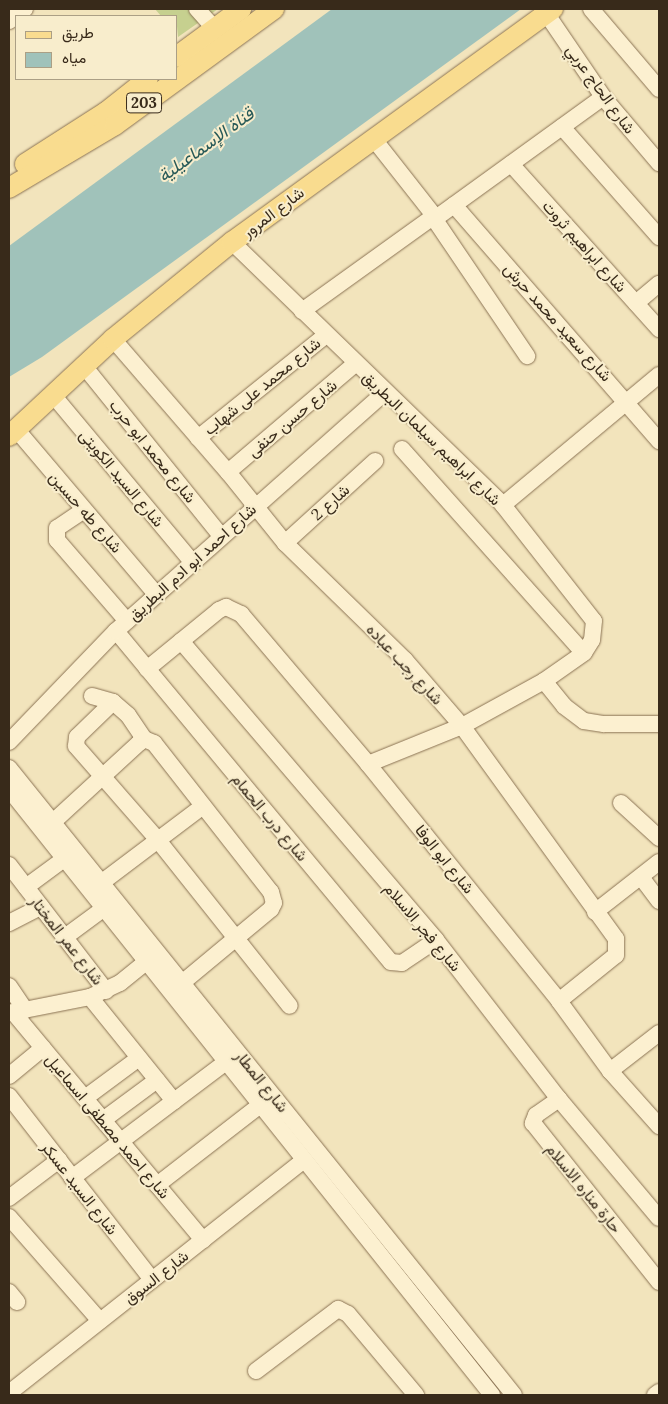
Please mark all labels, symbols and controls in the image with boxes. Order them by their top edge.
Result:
legend [15,15,178,80]
text: طريق [62,23,94,42]
street label: شارع الحاج عربي [562,41,640,137]
text: مياه [62,48,86,67]
road number: 203 [125,90,163,116]
water label: قناة الإسماعيلية [154,103,258,187]
street label: شارع المرور [238,183,308,241]
street label: شارع ابراهيم ثروت [539,196,631,296]
street label: شارع سعيد محمد حرش [500,259,616,385]
street label: شارع محمد على شهاب [200,333,324,439]
street label: شارع ابراهيم سيلمان البطريق [359,367,505,509]
street label: شارع حسن حنفى [243,375,341,461]
street label: شارع محمد ابو حرب [106,396,200,506]
street label: شارع السيد الكويتى [76,425,168,531]
street label: شارع طه حسين [45,467,127,557]
street label: شارع 2 [307,480,353,524]
street label: شارع احمد ابو ادم البطريق [124,499,260,625]
street label: شارع رجب عباده [363,620,447,708]
street label: شارع درب الحمام [228,769,312,865]
street label: شارع ابو الوفا [411,821,479,897]
street label: شارع فجر الاسلام [380,879,466,975]
street label: شارع عمر المختار [26,891,108,989]
street label: شارع المطار [231,1046,293,1116]
street label: شارع احمد مصطفى اسماعيل [42,1050,174,1202]
street label: شارع السيد عسكر [38,1138,122,1238]
street label: حارة مناره الاسلام [542,1139,626,1237]
street label: شارع السوق [120,1246,192,1308]

